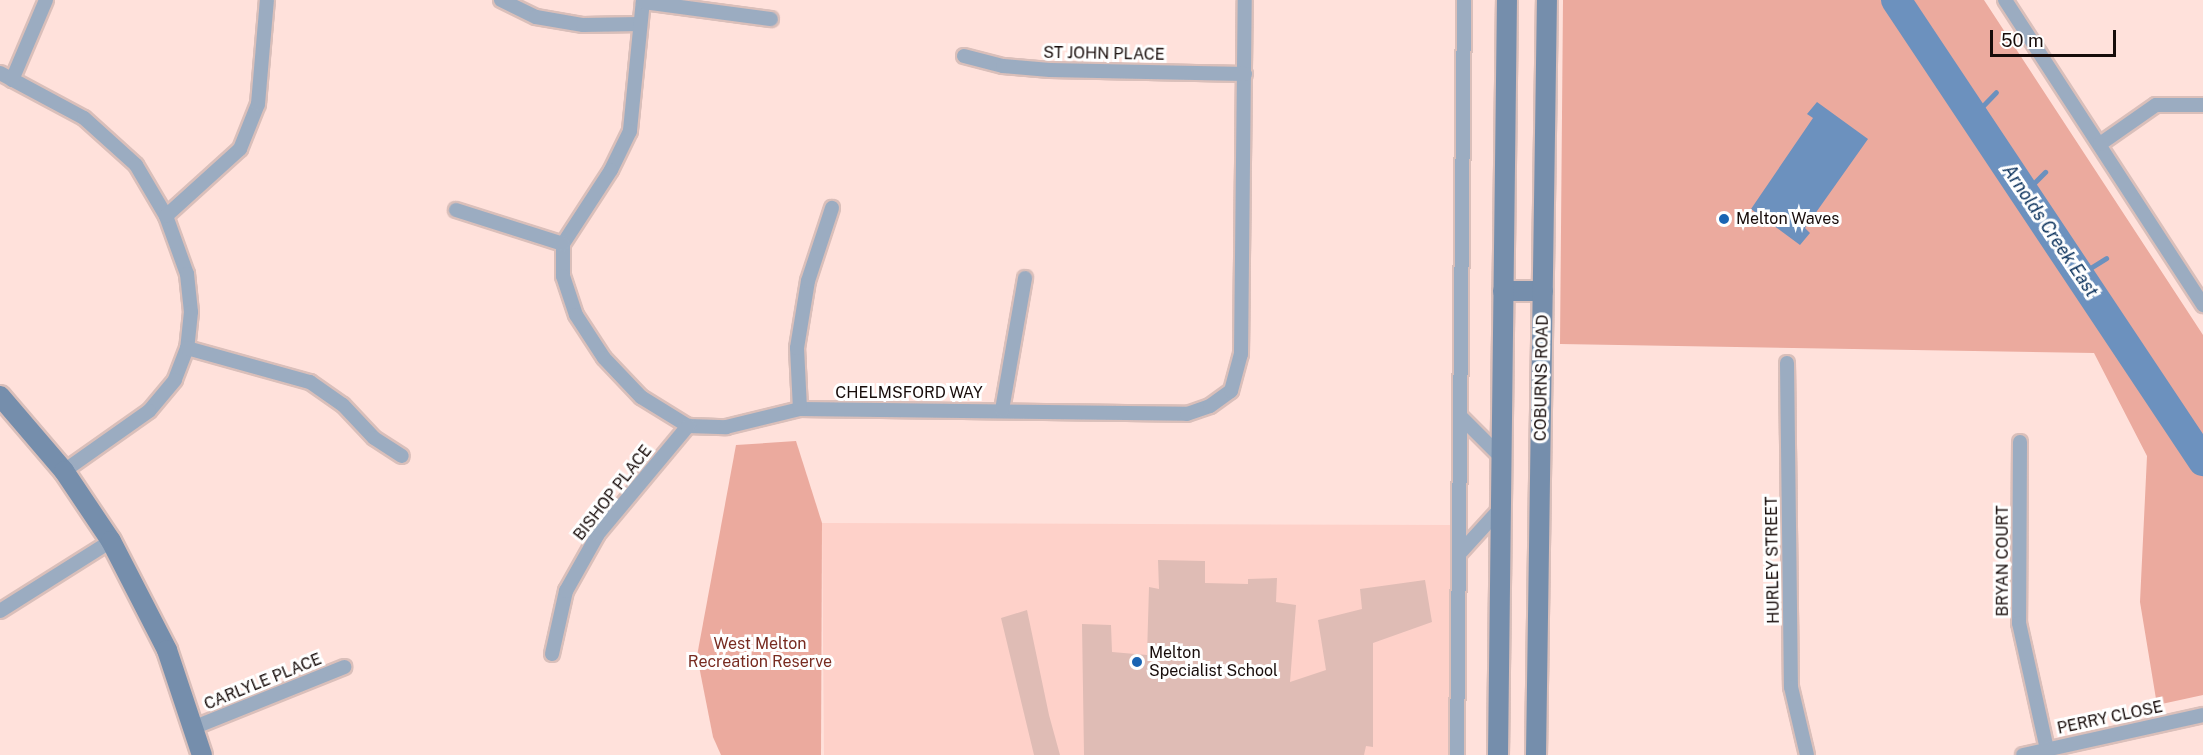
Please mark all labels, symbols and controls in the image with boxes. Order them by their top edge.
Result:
scale bar [1993,18,2119,56]
text: 50 m [2001,30,2044,51]
street label: ST JOHN PLACE [1043,43,1165,65]
water label: Arnolds Creek East [1998,161,2102,301]
place label: Melton Waves [1736,209,1840,229]
marker: Melton Waves [1717,212,1731,226]
street label: COBURNS ROAD [1531,315,1553,441]
street label: CHELMSFORD WAY [835,383,983,403]
street label: BISHOP PLACE [570,442,656,544]
street label: HURLEY STREET [1762,496,1784,624]
street label: BRYAN COURT [1993,505,2013,617]
park label: West Melton Recreation Reserve [688,634,832,672]
place label: Melton Specialist School [1149,643,1278,681]
street label: CARLYLE PLACE [201,650,325,714]
marker: Melton Specialist School [1130,655,1144,669]
street label: PERRY CLOSE [2055,697,2165,739]

